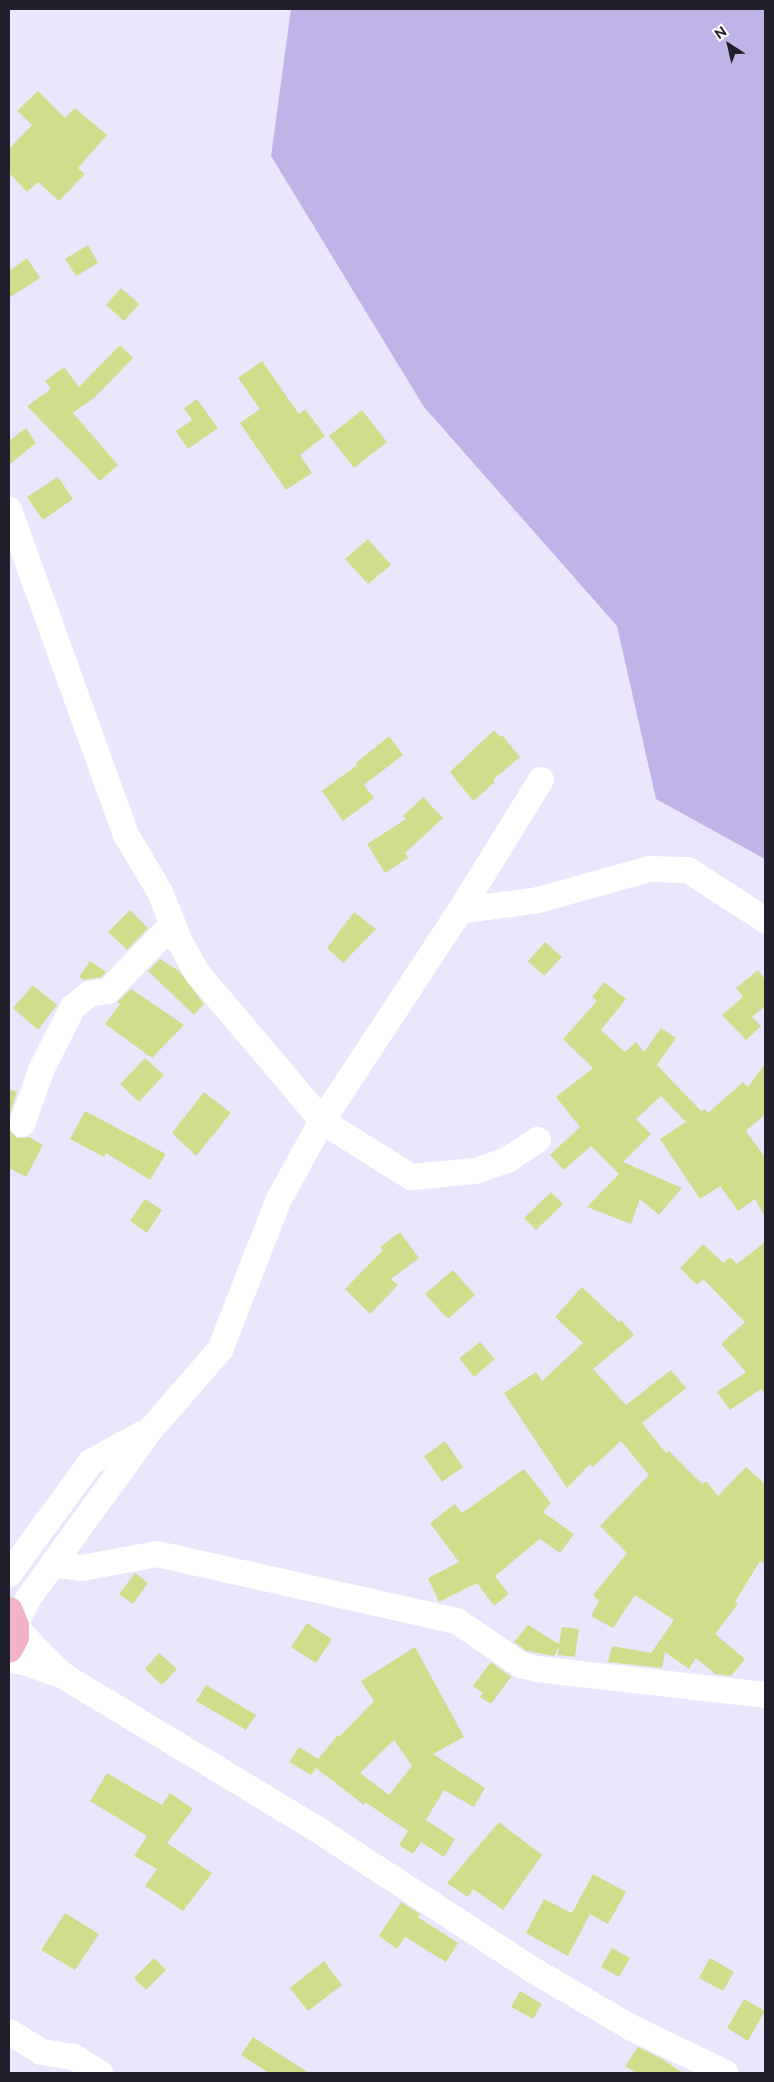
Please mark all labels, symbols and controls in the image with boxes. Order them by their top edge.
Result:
north arrow [704,20,754,70]
text: N [711,23,729,42]

